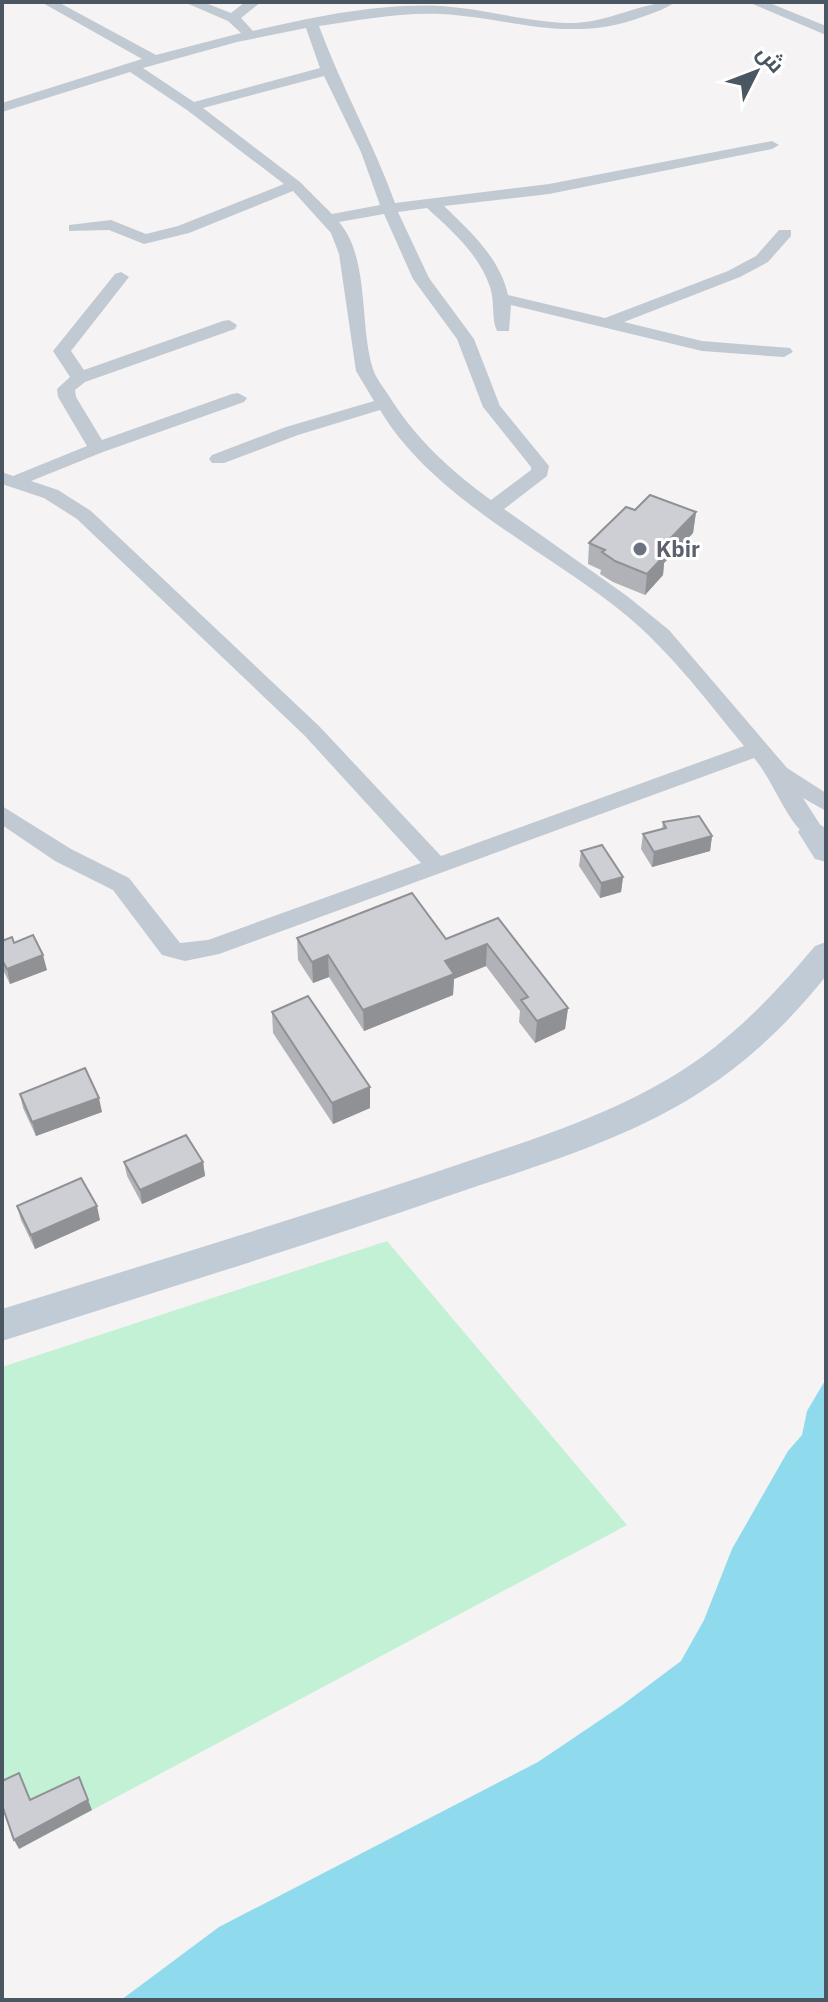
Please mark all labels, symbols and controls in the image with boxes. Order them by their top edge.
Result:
north arrow [716,32,796,112]
text: ش [751,38,791,78]
place label: Kbir [656,534,700,563]
marker: Kbir [631,540,649,558]

